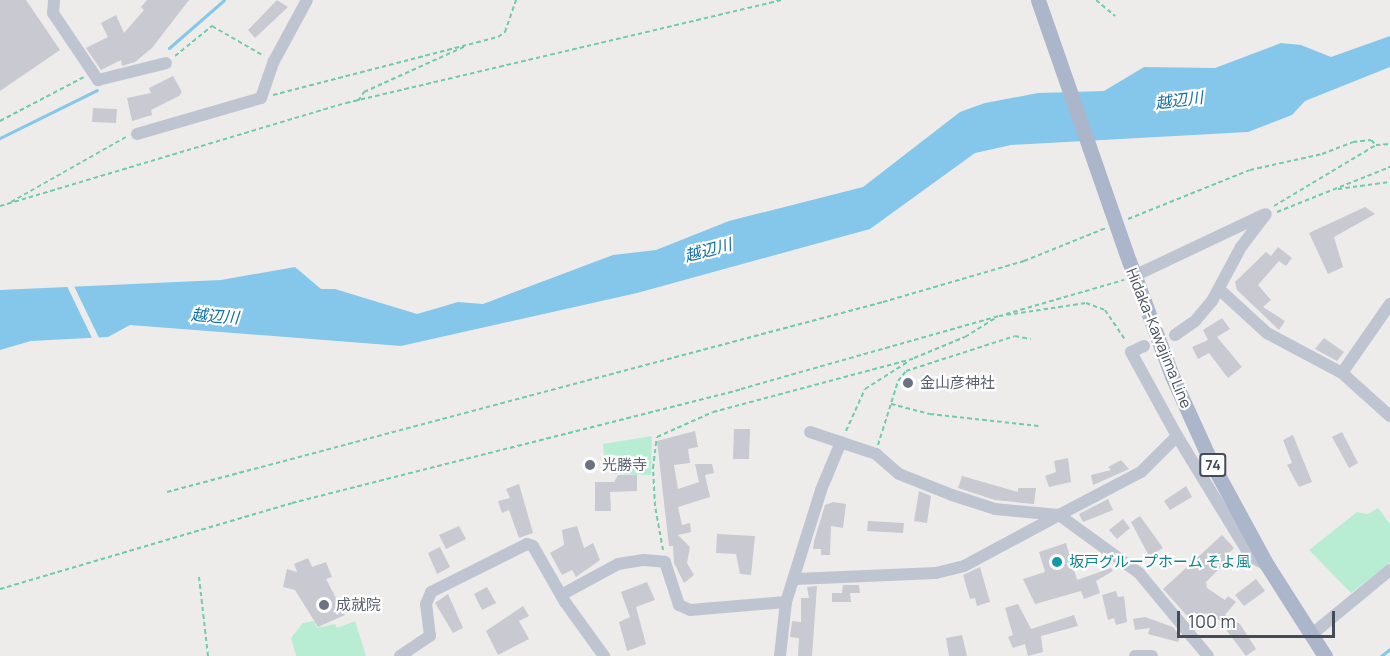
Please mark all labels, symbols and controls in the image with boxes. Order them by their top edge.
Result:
water label: 越辺川 [1154,88,1204,112]
water label: 越辺川 [682,235,734,265]
street label: Hidaka-Kawajima Line [1123,265,1195,411]
water label: 越辺川 [190,305,240,327]
place label: 金山彦神社 [920,374,995,392]
marker: 金山彦神社 [901,376,915,390]
road number: 74 [1198,454,1228,476]
place label: 光勝寺 [602,456,647,474]
marker: 光勝寺 [583,458,597,472]
place label: 坂戸グループホーム そよ風 [1069,553,1252,571]
marker: 坂戸グループホーム そよ風 [1050,555,1064,569]
place label: 成就院 [336,596,381,614]
marker: 成就院 [317,598,331,612]
scale bar [1180,599,1338,637]
text: 100 m [1188,609,1236,633]

